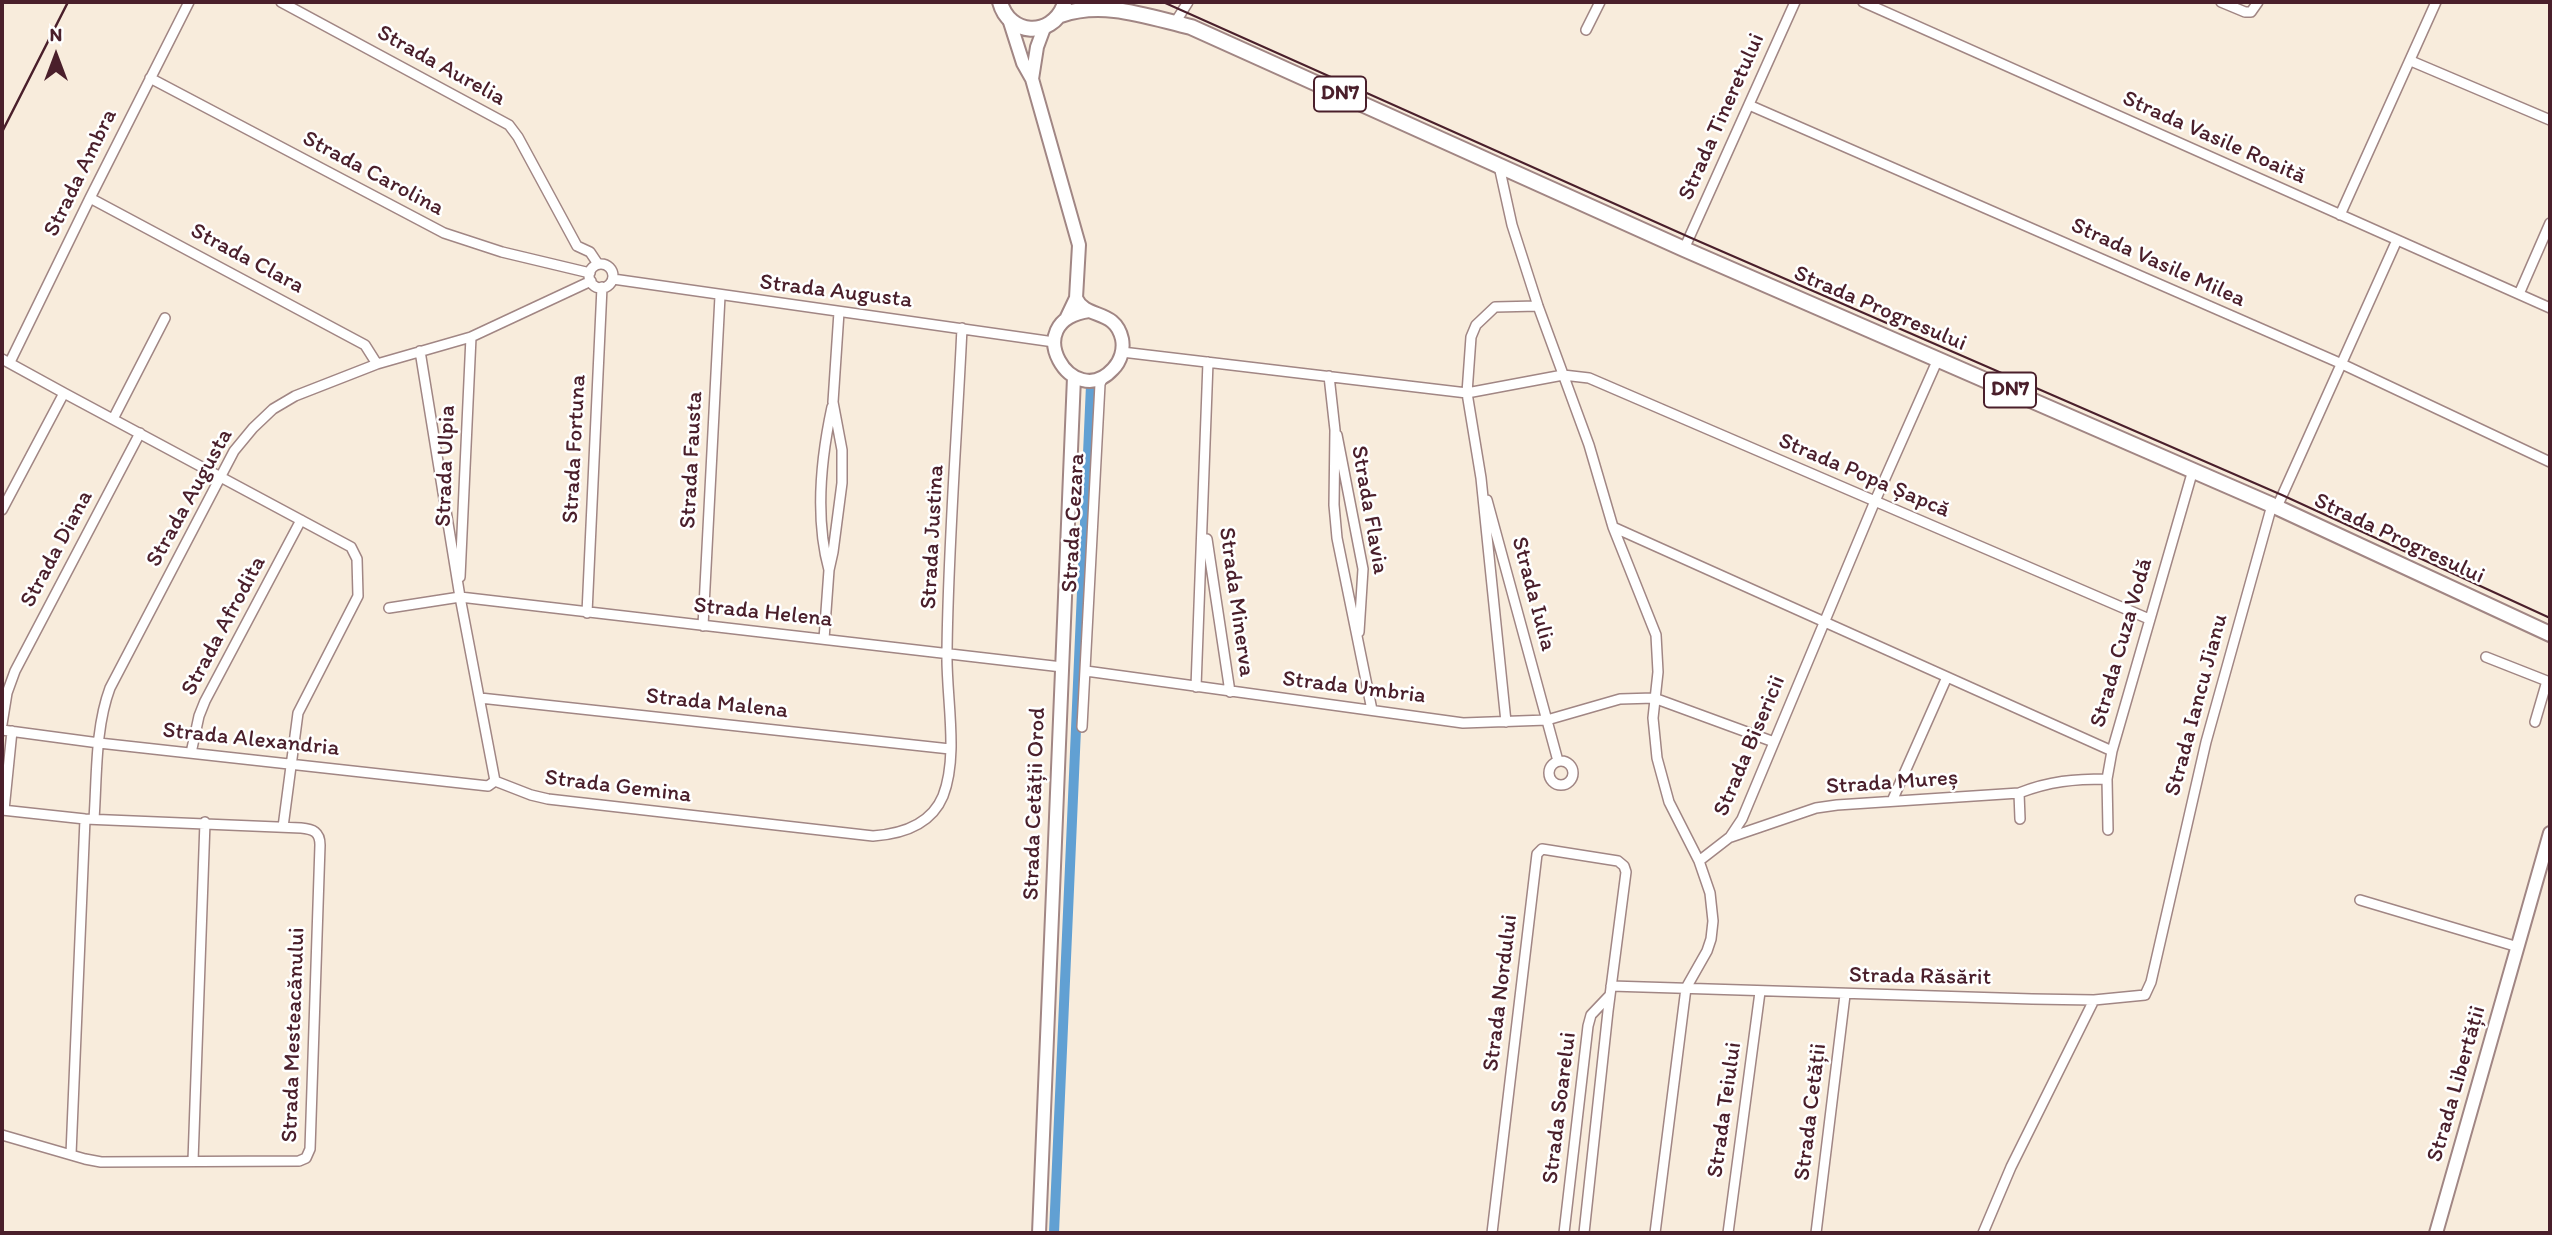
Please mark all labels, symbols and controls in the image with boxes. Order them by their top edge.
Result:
street label: Strada Aurelia [372,19,510,113]
north arrow [21,21,91,91]
text: N [50,23,62,46]
street label: Strada Tineretului [1673,29,1771,205]
road number: DN7 [1314,76,1366,112]
street label: Strada Vasile Roaită [2118,85,2310,191]
street label: Strada Ambra [38,105,124,241]
street label: Strada Carolina [298,125,448,223]
street label: Strada Vasile Milea [2066,212,2250,314]
street label: Strada Clara [186,218,308,300]
street label: Strada Progresului [1789,260,1971,358]
street label: Strada Augusta [758,269,914,315]
road number: DN7 [1984,372,2036,408]
street label: Strada Fortuna [557,374,593,524]
street label: Strada Fausta [675,391,709,529]
street label: Strada Ulpia [430,405,462,527]
street label: Strada Augusta [141,424,239,572]
street label: Strada Popa Șapcă [1774,427,1954,525]
street label: Strada Flavia [1344,444,1394,576]
street label: Strada Cezara [1057,453,1091,593]
street label: Strada Justina [915,464,951,610]
street label: Strada Diana [15,486,99,612]
street label: Strada Progresului [2309,487,2489,591]
street label: Strada Minerva [1212,526,1260,678]
street label: Strada Iulia [1505,534,1561,654]
street label: Strada Afrodita [176,551,272,701]
street label: Strada Cuza Vodă [2085,555,2159,731]
street label: Strada Helena [692,592,834,634]
street label: Strada Iancu Jianu [2159,611,2235,799]
street label: Strada Umbria [1281,666,1427,710]
street label: Strada Bisericii [1708,671,1792,821]
street label: Strada Malena [644,683,790,725]
street label: Strada Cetății Orod [1018,707,1052,901]
street label: Strada Alexandria [161,717,341,763]
street label: Strada Gemina [543,764,693,810]
street label: Strada Mureș [1825,765,1959,801]
street label: Strada Nordului [1478,913,1524,1073]
street label: Strada Mesteacănului [276,927,312,1143]
street label: Strada Răsărit [1849,962,1991,992]
street label: Strada Libertății [2422,1003,2492,1165]
street label: Strada Soarelui [1537,1031,1583,1185]
street label: Strada Teiului [1702,1040,1748,1180]
street label: Strada Cetății [1789,1042,1833,1182]

